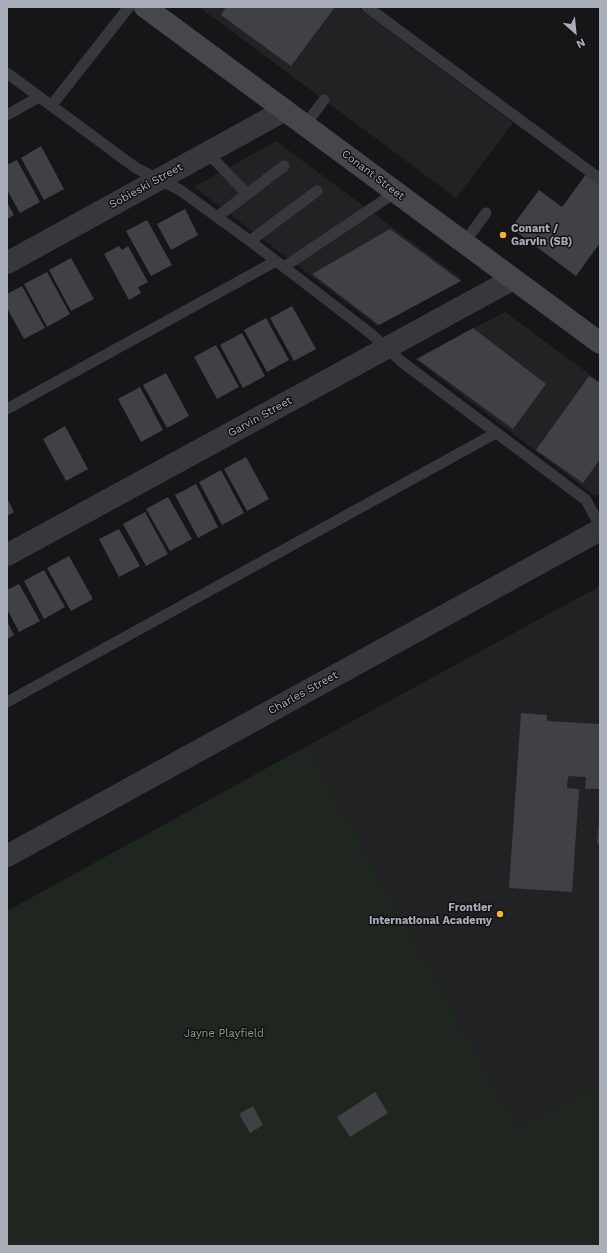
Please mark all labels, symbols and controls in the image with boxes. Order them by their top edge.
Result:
north arrow [555,12,595,52]
text: N [574,35,587,51]
street label: Conant Street [339,147,407,203]
street label: Sobieski Street [107,160,185,212]
place label: Conant / Garvin (SB) [511,222,572,248]
marker: Conant / Garvin (SB) [498,230,508,240]
street label: Garvin Street [226,394,294,440]
street label: Charles Street [266,668,340,718]
place label: Frontier International Academy [369,901,492,927]
marker: Frontier International Academy [495,909,505,919]
park label: Jayne Playfield [184,1027,264,1041]

